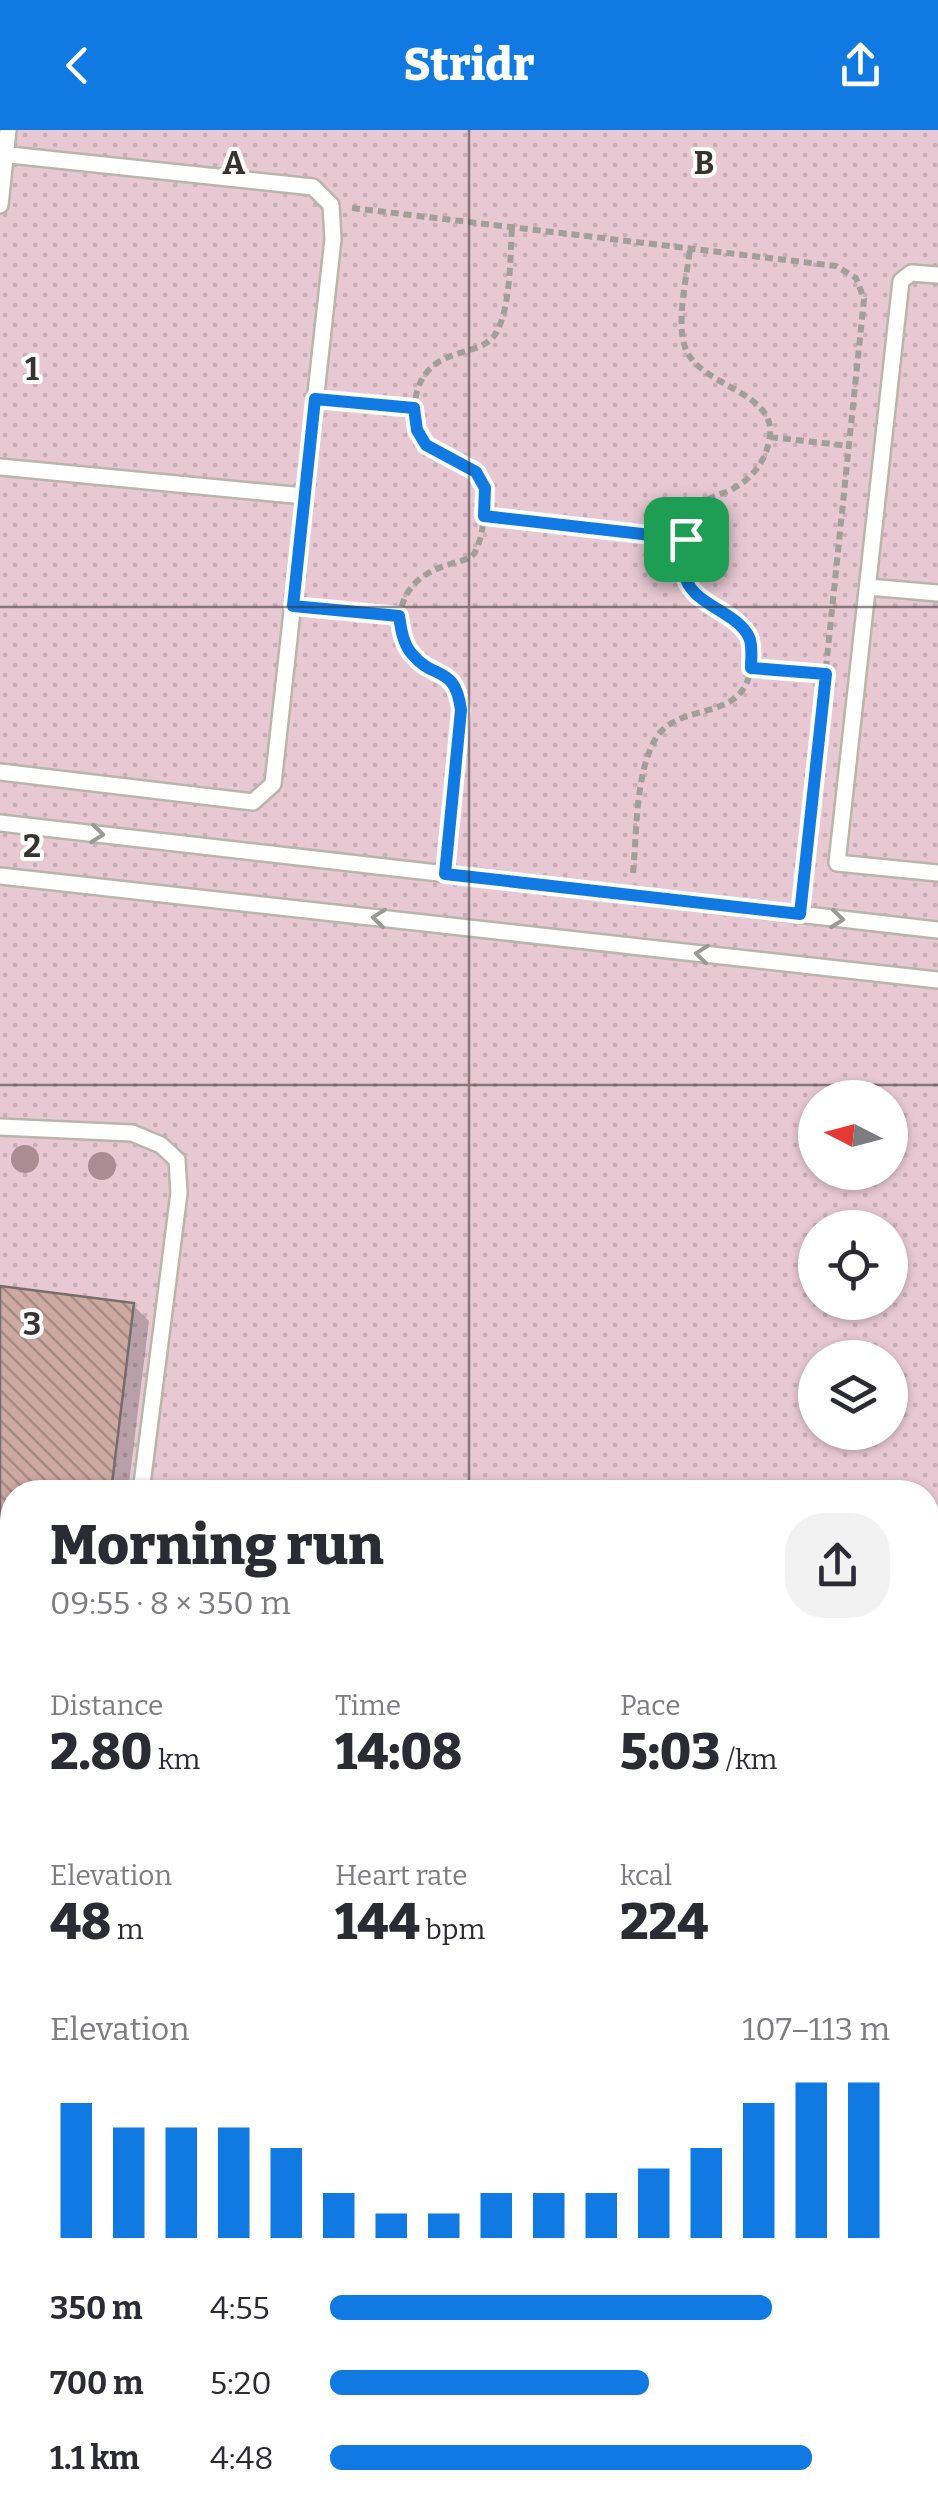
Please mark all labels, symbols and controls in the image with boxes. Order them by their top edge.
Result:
icon: back [50,38,105,93]
text: Stridr [403,38,535,92]
icon: share [833,38,888,93]
text: A [223,144,246,182]
text: B [694,144,714,182]
text: 1 [25,350,39,388]
pin [644,497,729,582]
icon: arrive [659,512,714,567]
one-way arrow [89,823,105,844]
text: 2 [23,827,41,865]
one-way arrow [371,908,387,929]
one-way arrow [829,908,845,929]
one-way arrow [694,944,710,965]
north arrow [798,1080,908,1190]
map controls [798,1080,908,1450]
button: locate [798,1210,908,1320]
text: 3 [23,1305,41,1343]
button: layers [798,1340,908,1450]
text: Morning run [50,1513,384,1579]
button: share [785,1513,890,1618]
text: 09:55 · 8 × 350 m [50,1584,291,1622]
text: Distance [50,1689,163,1722]
text: Time [335,1689,401,1722]
text: Pace [620,1689,680,1722]
text: 2.80 [50,1722,152,1782]
text: 14:08 [335,1722,462,1782]
text: 5:03 [620,1722,720,1782]
text: km [152,1743,200,1776]
text: /km [720,1743,777,1776]
text: Elevation [50,1859,172,1892]
text: Heart rate [335,1859,467,1892]
text: kcal [620,1859,672,1892]
text: 48 [50,1892,111,1952]
text: 144 [335,1892,420,1952]
text: 224 [620,1892,708,1952]
text: m [111,1913,143,1946]
text: bpm [420,1913,485,1946]
text: Elevation [50,2010,190,2048]
text: 107–113 m [742,2010,890,2048]
text: 350 m [50,2289,143,2327]
text: 4:55 [210,2289,270,2327]
text: 700 m [50,2364,144,2402]
text: 5:20 [210,2364,272,2402]
text: 1.1 km [50,2439,140,2477]
text: 4:48 [210,2439,273,2477]

